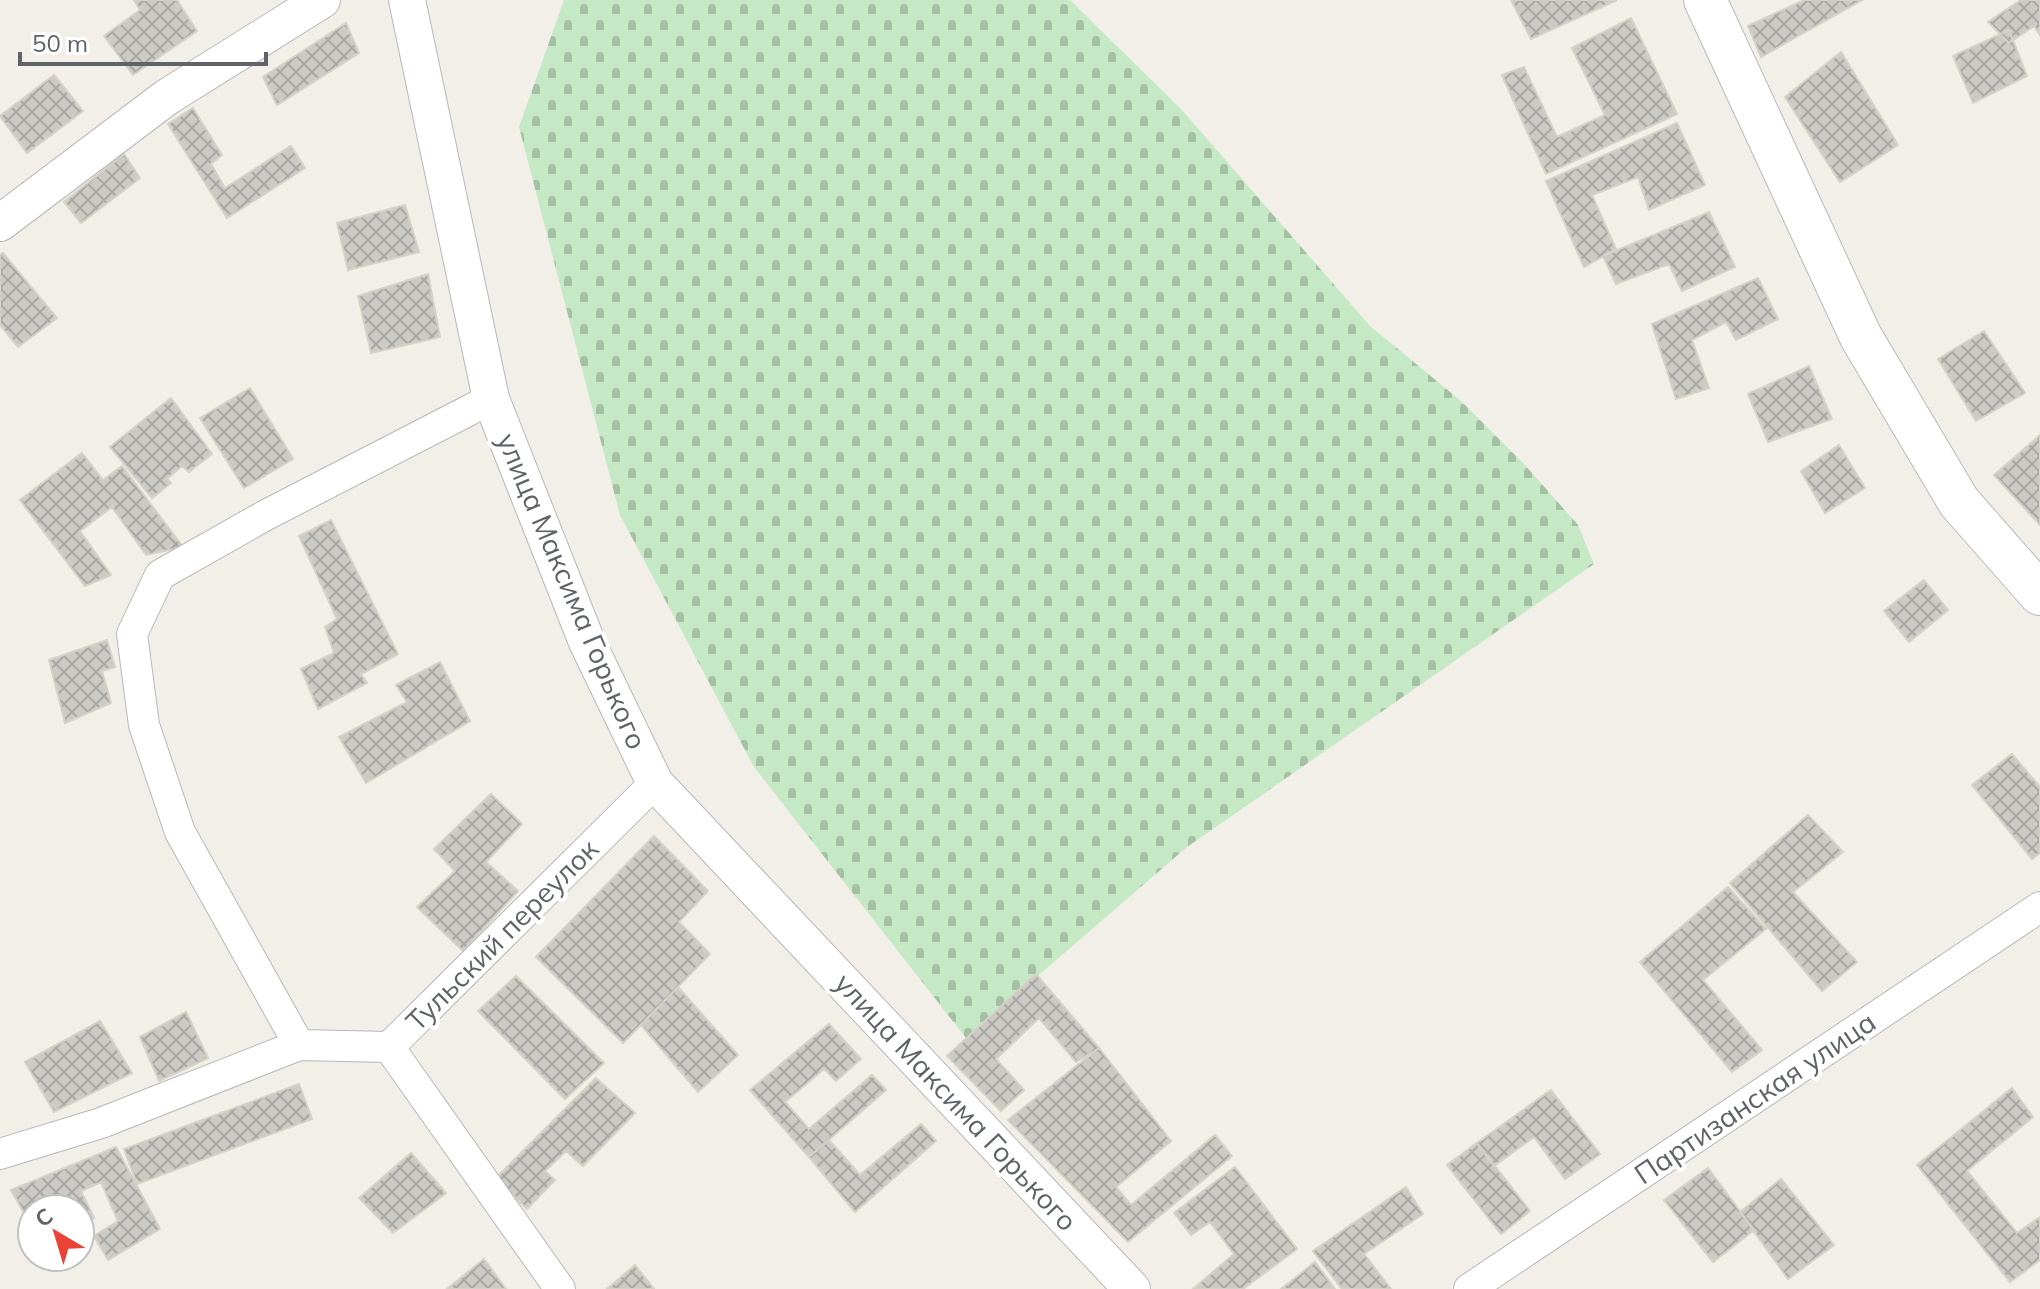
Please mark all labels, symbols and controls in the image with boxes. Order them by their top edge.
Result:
scale bar [20,16,266,66]
text: 50 m [32,28,88,58]
street label: улица Максима Горького [490,427,655,754]
street label: Тульский переулок [398,831,606,1038]
street label: улица Максима Горького [828,965,1085,1238]
street label: Партизанская улица [1627,1004,1882,1191]
north arrow [16,1193,96,1273]
text: С [29,1202,58,1233]

